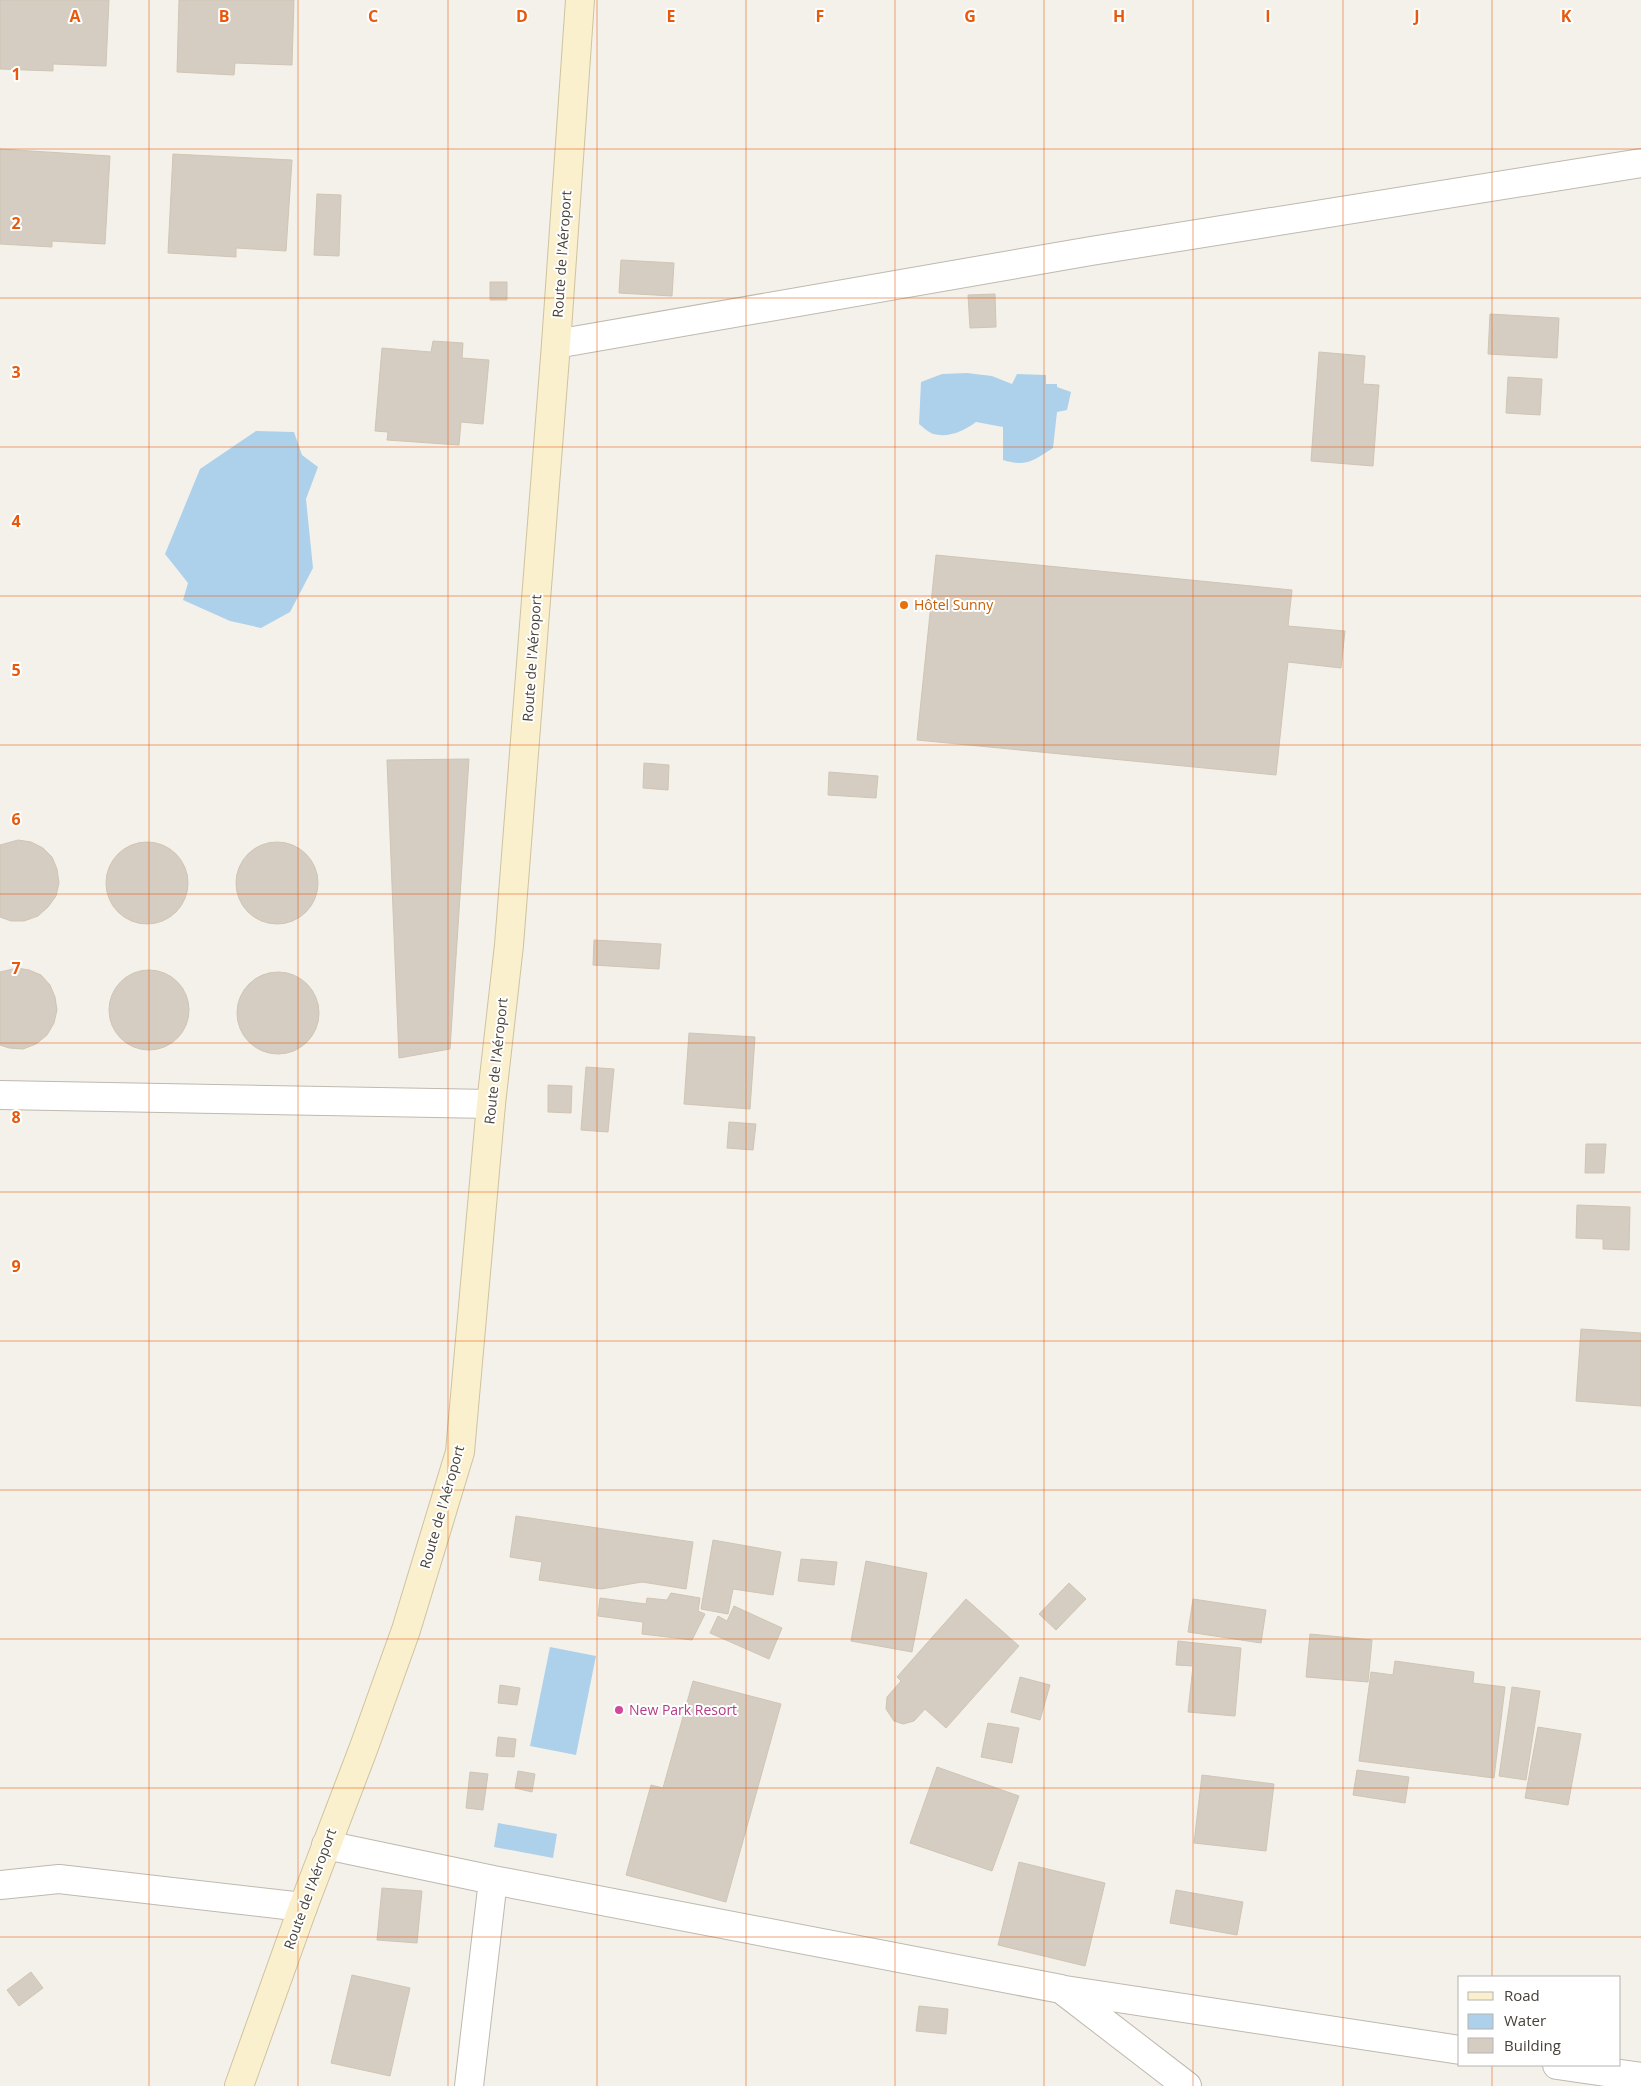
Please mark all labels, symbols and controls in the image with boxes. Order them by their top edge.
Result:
text: A [69,5,81,27]
text: B [219,5,229,27]
text: C [368,5,378,27]
text: D [516,5,528,27]
text: E [667,5,676,27]
text: F [816,5,824,27]
text: G [964,5,976,27]
text: H [1113,5,1125,27]
text: I [1265,5,1271,27]
text: J [1412,5,1420,27]
text: K [1561,5,1572,27]
text: 1 [11,63,21,85]
street label: Route de l'Aéroport [548,190,575,318]
text: 2 [11,212,21,234]
text: 3 [11,361,21,383]
text: 4 [11,510,21,532]
street label: Route de l'Aéroport [518,594,545,722]
place label: Hôtel Sunny [914,595,994,614]
marker: Hôtel Sunny [898,599,910,611]
text: 5 [11,659,21,681]
text: 6 [11,808,21,830]
text: 7 [11,957,21,979]
street label: Route de l'Aéroport [479,997,512,1125]
text: 8 [11,1106,21,1128]
text: 9 [11,1255,21,1277]
street label: Route de l'Aéroport [415,1443,468,1571]
place label: New Park Resort [629,1700,737,1719]
marker: New Park Resort [613,1704,625,1716]
street label: Route de l'Aéroport [279,1826,340,1952]
legend [1458,1976,1621,2066]
text: Road [1504,1985,1540,2005]
text: Water [1504,2010,1546,2030]
text: Building [1504,2035,1561,2055]

